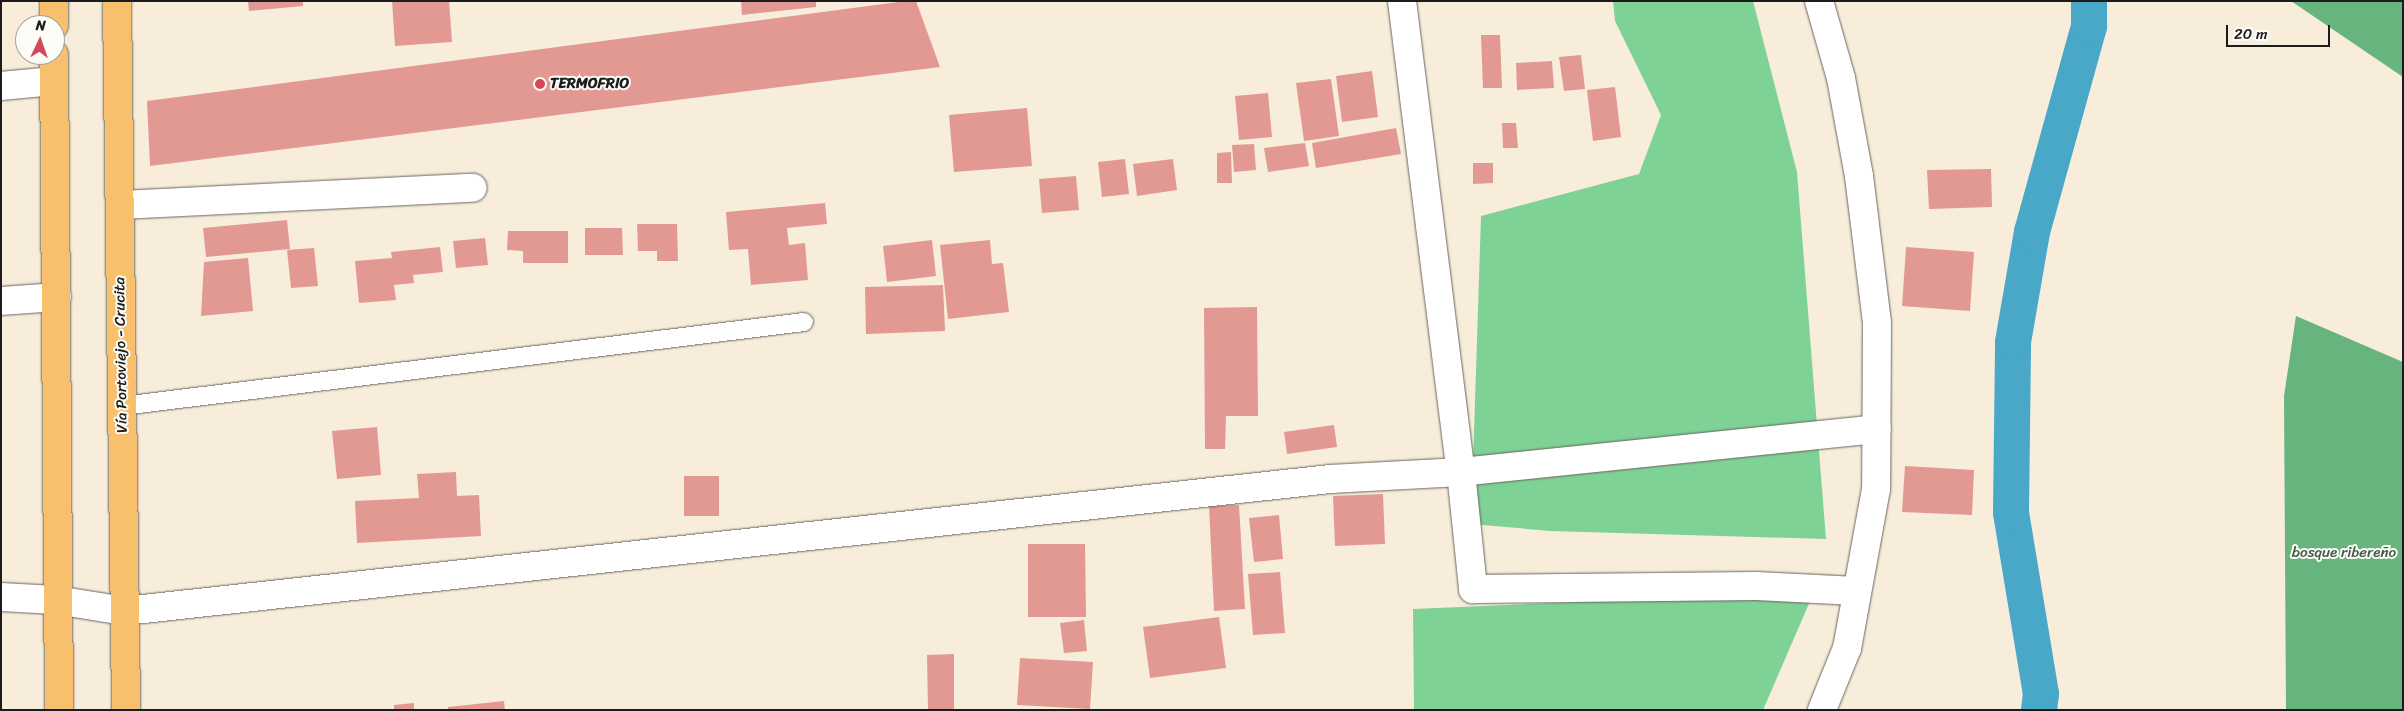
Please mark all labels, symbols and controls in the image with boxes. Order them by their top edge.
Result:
text: N [35,13,46,38]
north arrow [15,15,65,65]
scale bar [2229,15,2333,47]
text: 20 m [2234,21,2268,47]
place label: TERMOFRIO [550,75,629,93]
marker: TERMOFRIO [534,78,546,90]
street label: Vía Portoviejo - Crucita [111,277,131,433]
park label: bosque ribereño [2292,544,2396,562]

